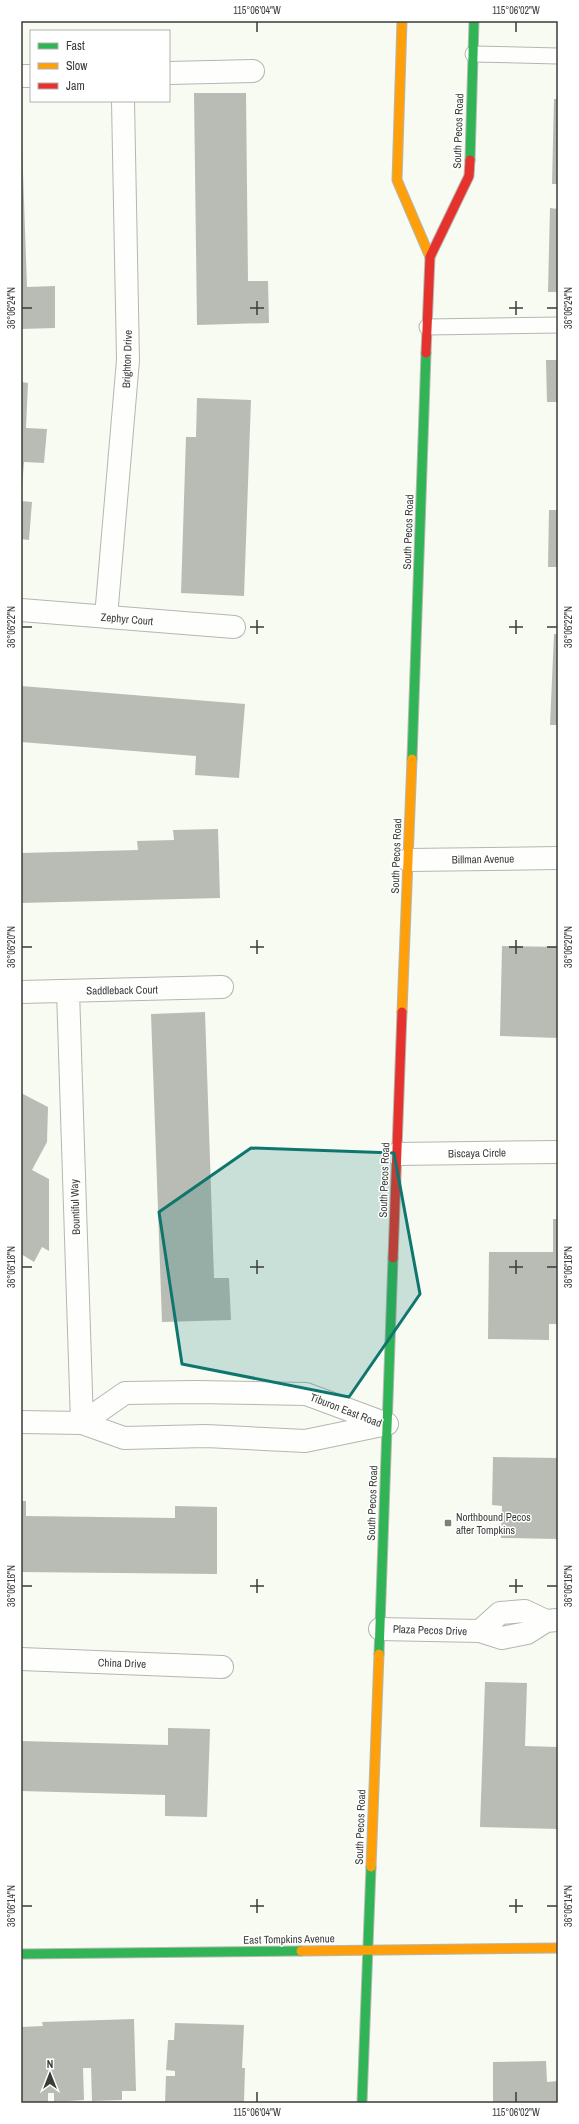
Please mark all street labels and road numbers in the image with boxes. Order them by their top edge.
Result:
street label: South Pecos Road [450,93,466,169]
street label: Brighton Drive [119,330,135,388]
street label: South Pecos Road [400,494,416,570]
street label: Zephyr Court [100,610,154,628]
street label: South Pecos Road [388,818,404,894]
street label: Billman Avenue [452,851,514,867]
street label: Saddleback Court [86,982,158,998]
street label: South Pecos Road [376,1142,392,1218]
street label: Biscaya Circle [448,1145,506,1161]
street label: Bountiful Way [67,1178,83,1235]
street label: Tiburon East Road [308,1390,384,1430]
street label: South Pecos Road [364,1465,380,1541]
street label: Plaza Pecos Drive [393,1622,467,1638]
street label: China Drive [98,1655,146,1671]
street label: South Pecos Road [352,1789,368,1865]
street label: East Tompkins Avenue [243,1931,335,1947]

